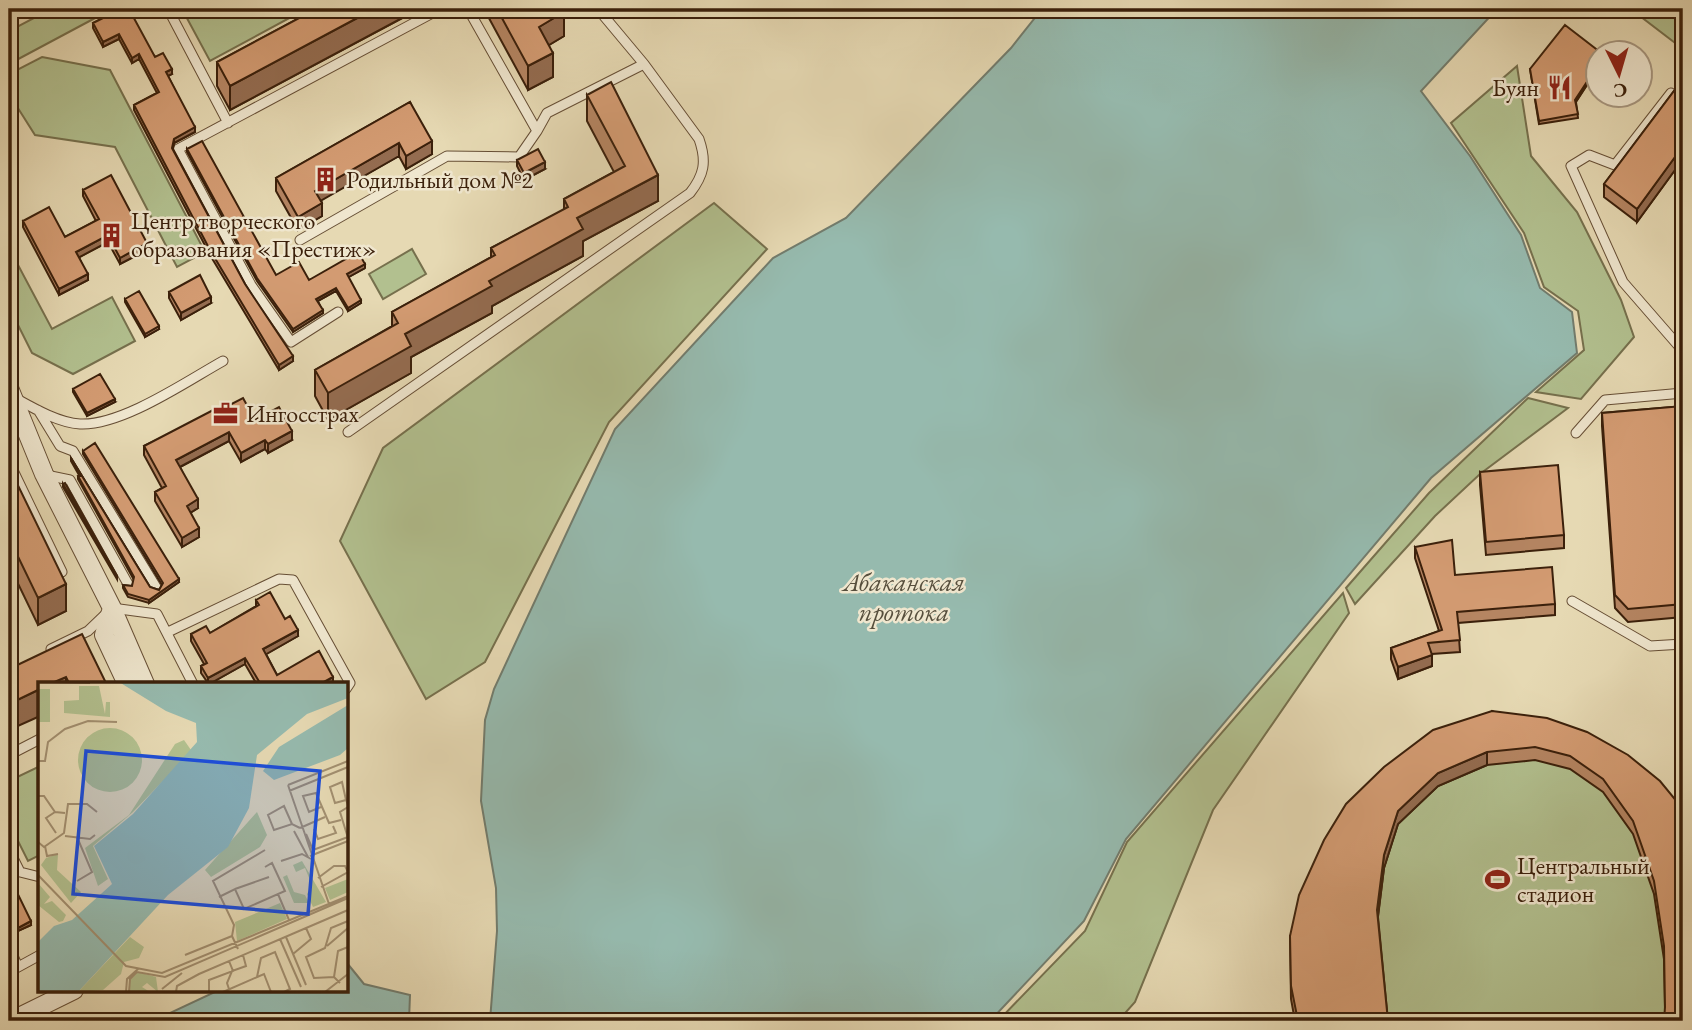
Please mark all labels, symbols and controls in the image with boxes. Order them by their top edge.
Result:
north arrow [1584,38,1654,108]
place label: Буян [1492,72,1539,103]
restaurant icon: Буян [1545,74,1573,102]
text: С [1613,77,1628,103]
place label: Родильный дом №2 [346,164,534,195]
building icon: Родильный дом №2 [312,166,340,194]
place label: Центр творческого образования «Престиж» [131,205,376,264]
building icon: Центр творческого образования «Престиж» [97,221,125,249]
place label: Ингосстрах [246,398,360,429]
office icon: Ингосстрах [212,400,240,428]
water label: Абаканская протока [841,565,965,629]
inset map [38,682,348,992]
place label: Центральный стадион [1517,850,1650,909]
sports icon: Центральный стадион [1483,866,1511,894]

